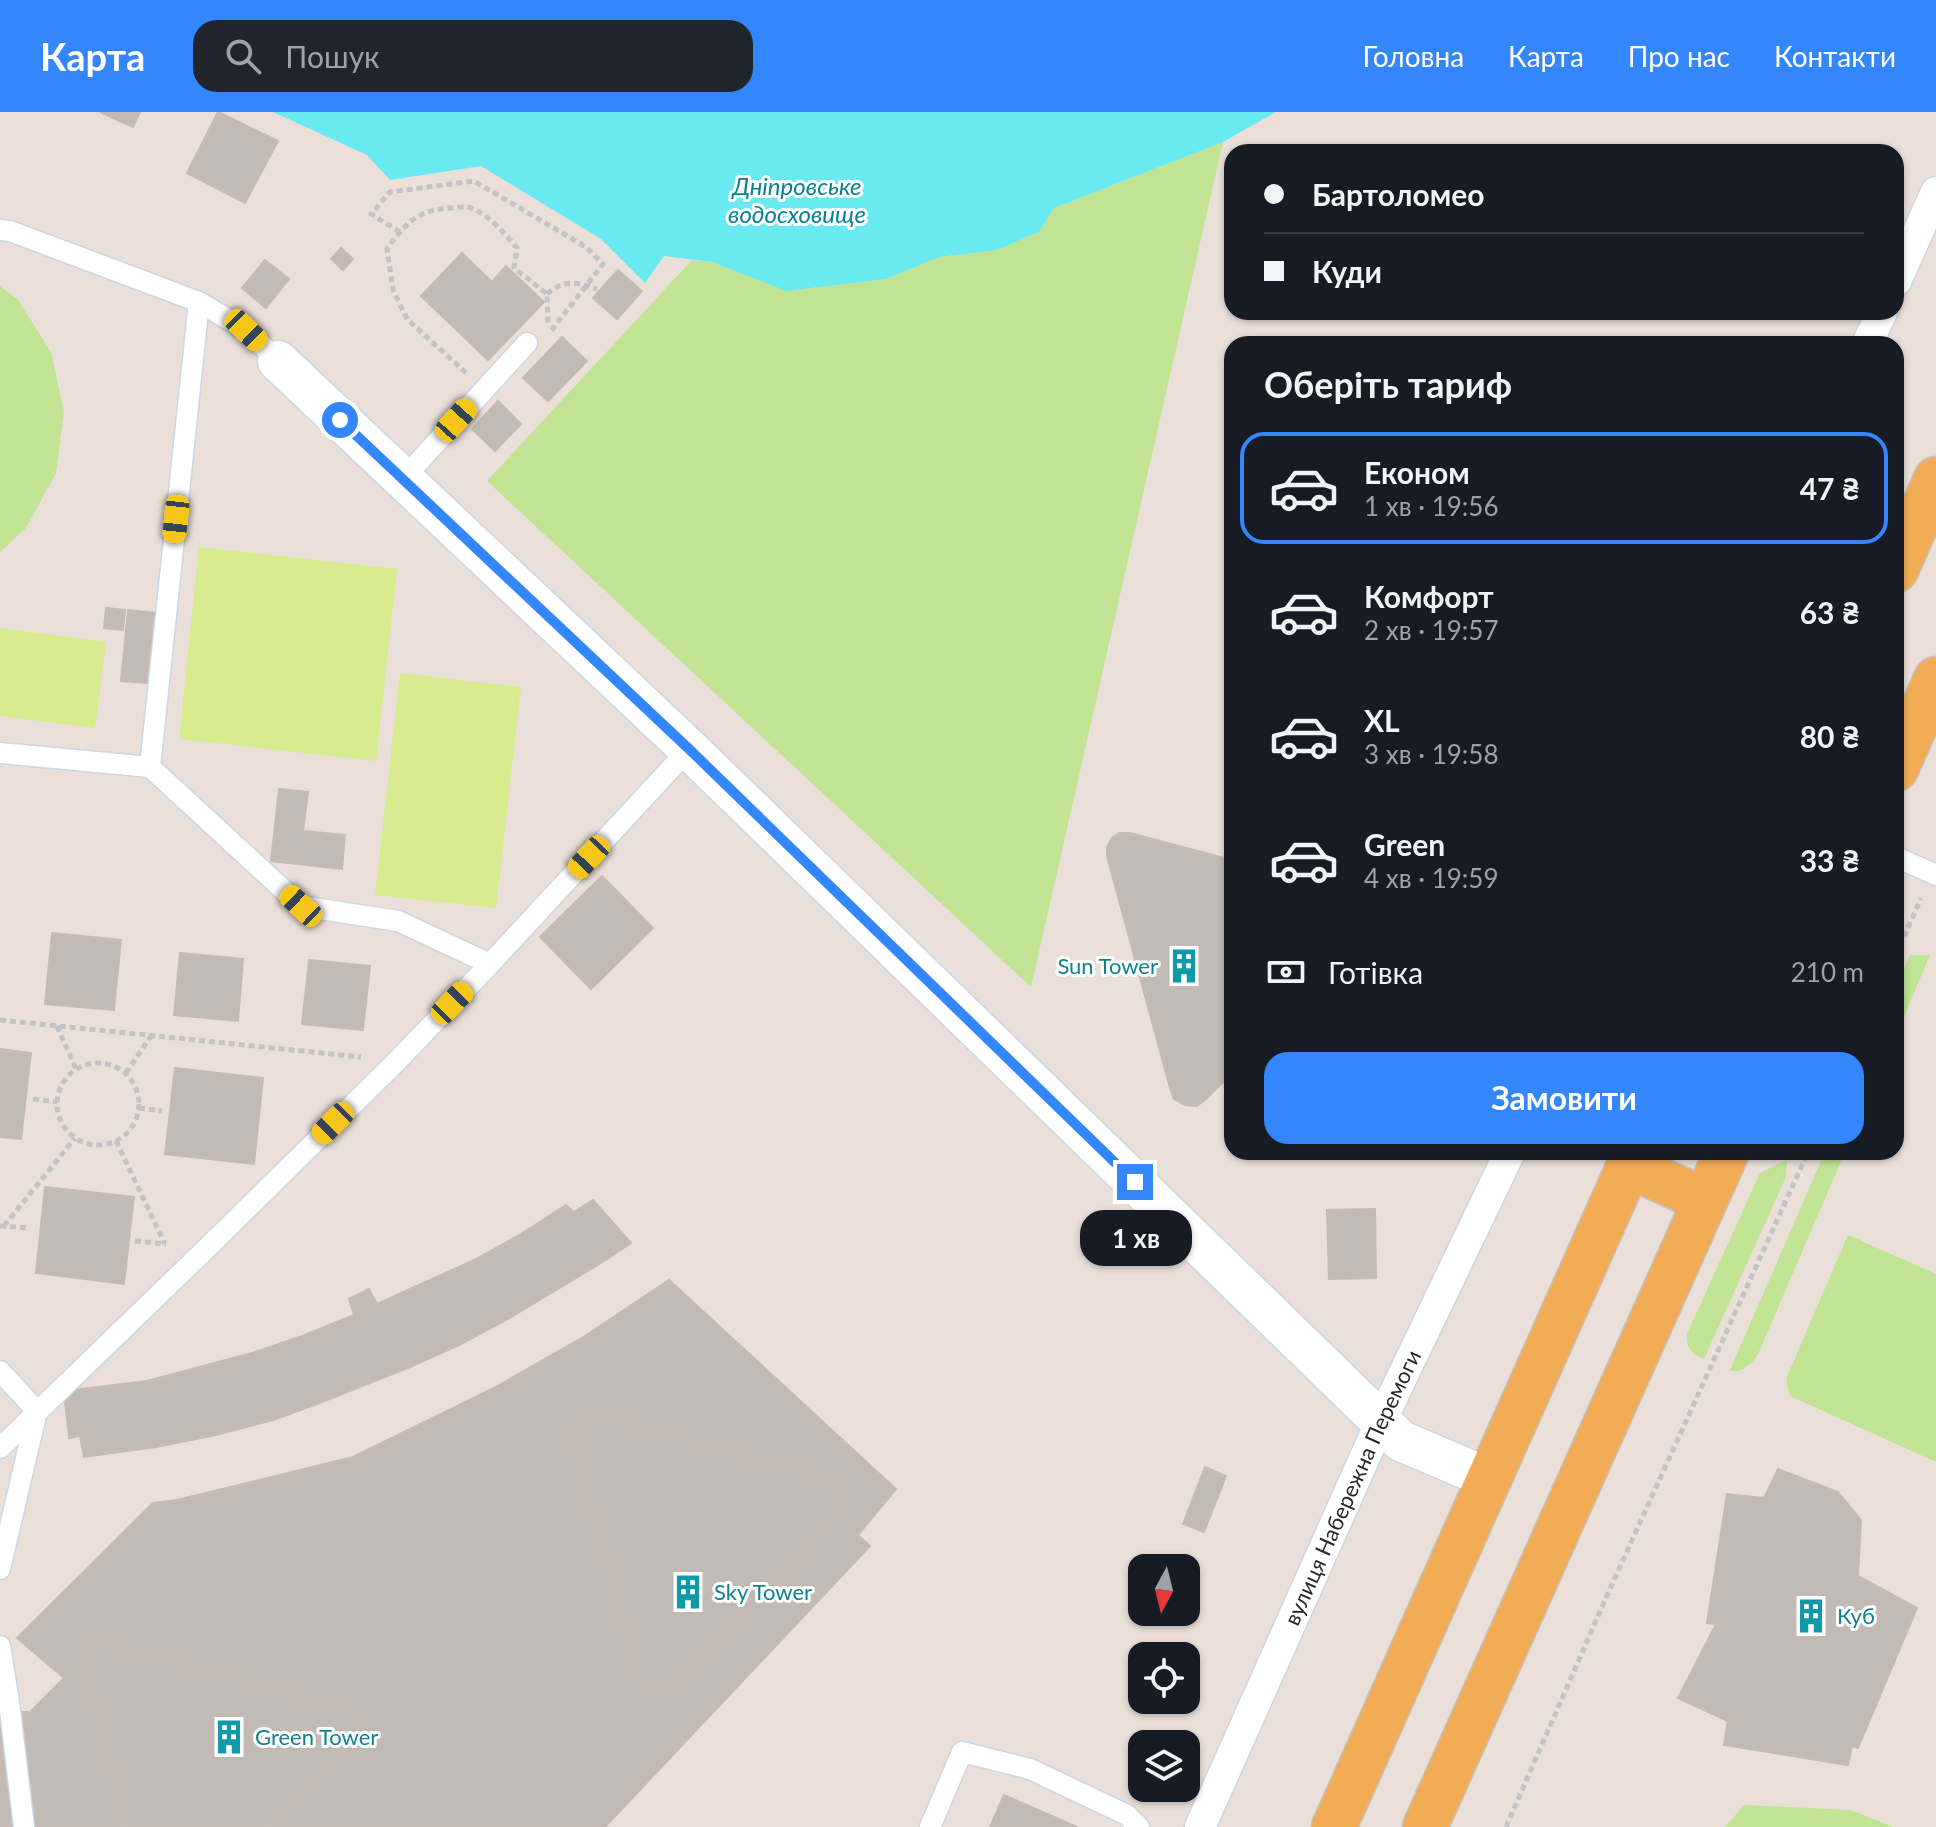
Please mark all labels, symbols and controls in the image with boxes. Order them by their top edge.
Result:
search box [193,20,753,92]
text: Карта [40,33,145,79]
icon: search [221,34,265,78]
text: Пошук [285,38,380,74]
text: Головна [1363,39,1464,73]
text: Карта [1508,39,1584,73]
text: Про нас [1628,39,1730,73]
text: Контакти [1774,39,1896,73]
water label: Дніпровське водосховище [728,171,866,228]
text: Бартоломео [1312,176,1485,212]
text: Куди [1312,253,1382,289]
car [220,305,272,355]
text: Оберіть тариф [1264,362,1512,406]
car [431,394,481,446]
route start [322,402,358,438]
icon: car [1268,452,1340,524]
text: Економ [1364,454,1470,490]
text: 47 ₴ [1800,470,1860,506]
text: 1 хв · 19:56 [1364,490,1499,522]
car [162,494,190,544]
icon: car [1268,576,1340,648]
text: Комфорт [1364,578,1494,614]
text: 63 ₴ [1800,594,1860,630]
text: 2 хв · 19:57 [1364,614,1499,646]
icon: car [1268,700,1340,772]
text: XL [1364,702,1400,738]
text: 80 ₴ [1800,718,1860,754]
text: 3 хв · 19:58 [1364,738,1499,770]
icon: car [1268,824,1340,896]
text: Green [1364,826,1445,862]
car [564,831,614,883]
text: 33 ₴ [1800,842,1860,878]
text: 4 хв · 19:59 [1364,862,1499,894]
car [275,881,327,931]
building icon: Sun Tower [1165,947,1203,985]
icon: cash [1264,950,1308,994]
place label: Sun Tower [1057,952,1158,979]
text: Готівка [1328,954,1423,990]
text: 210 m [1791,956,1864,988]
car [427,977,477,1029]
button: Замовити [1264,1052,1864,1144]
car [308,1098,358,1148]
route end [1117,1164,1153,1200]
callout: 1 хв [1079,1210,1191,1266]
text: 1 хв [1112,1222,1160,1254]
street label: вулиця Набережна Перемоги [1278,1345,1426,1629]
north arrow [1128,1554,1200,1626]
map controls [1128,1554,1200,1802]
building icon: Sky Tower [669,1573,707,1611]
place label: Sky Tower [714,1578,812,1605]
building icon: Куб [1792,1597,1830,1635]
place label: Куб [1837,1602,1875,1629]
button: locate [1128,1642,1200,1714]
building icon: Green Tower [210,1718,248,1756]
place label: Green Tower [255,1723,378,1750]
button: layers [1128,1730,1200,1802]

